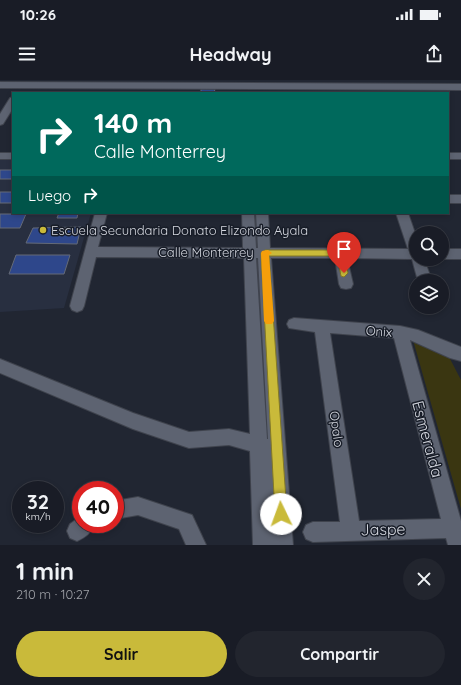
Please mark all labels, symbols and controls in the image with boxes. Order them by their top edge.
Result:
text: 10:26 [20,5,56,24]
icon: menu [16,43,38,65]
text: Headway [189,43,272,66]
icon: share [423,43,445,65]
text: 140 m [94,105,172,140]
icon: right [28,108,80,160]
text: Calle Monterrey [94,140,226,163]
icon: right [79,184,101,206]
text: Luego [28,186,71,205]
place label: Escuela Secundaria Donato Elizondo Ayala [51,222,308,238]
marker: Escuela Secundaria Donato Elizondo Ayala [38,225,48,235]
map controls [409,226,449,314]
button: search [409,226,449,266]
pin [327,232,361,273]
icon: arrive [333,238,355,260]
street label: Calle Monterrey [158,244,254,260]
button: layers [409,274,449,314]
street label: Onix [365,322,393,340]
street label: Esmeralda [408,398,448,480]
street label: Opalo [327,410,347,448]
speed limit sign: 40 [72,481,124,533]
text: 32 [27,489,49,514]
position arrow [260,493,302,535]
text: km/h [25,510,51,523]
street label: Jaspe [360,519,406,539]
text: 1 min [16,556,74,586]
button: close [403,558,445,600]
text: 210 m · 10:27 [16,586,89,602]
button: Salir [16,631,227,677]
button: Compartir [235,631,445,677]

